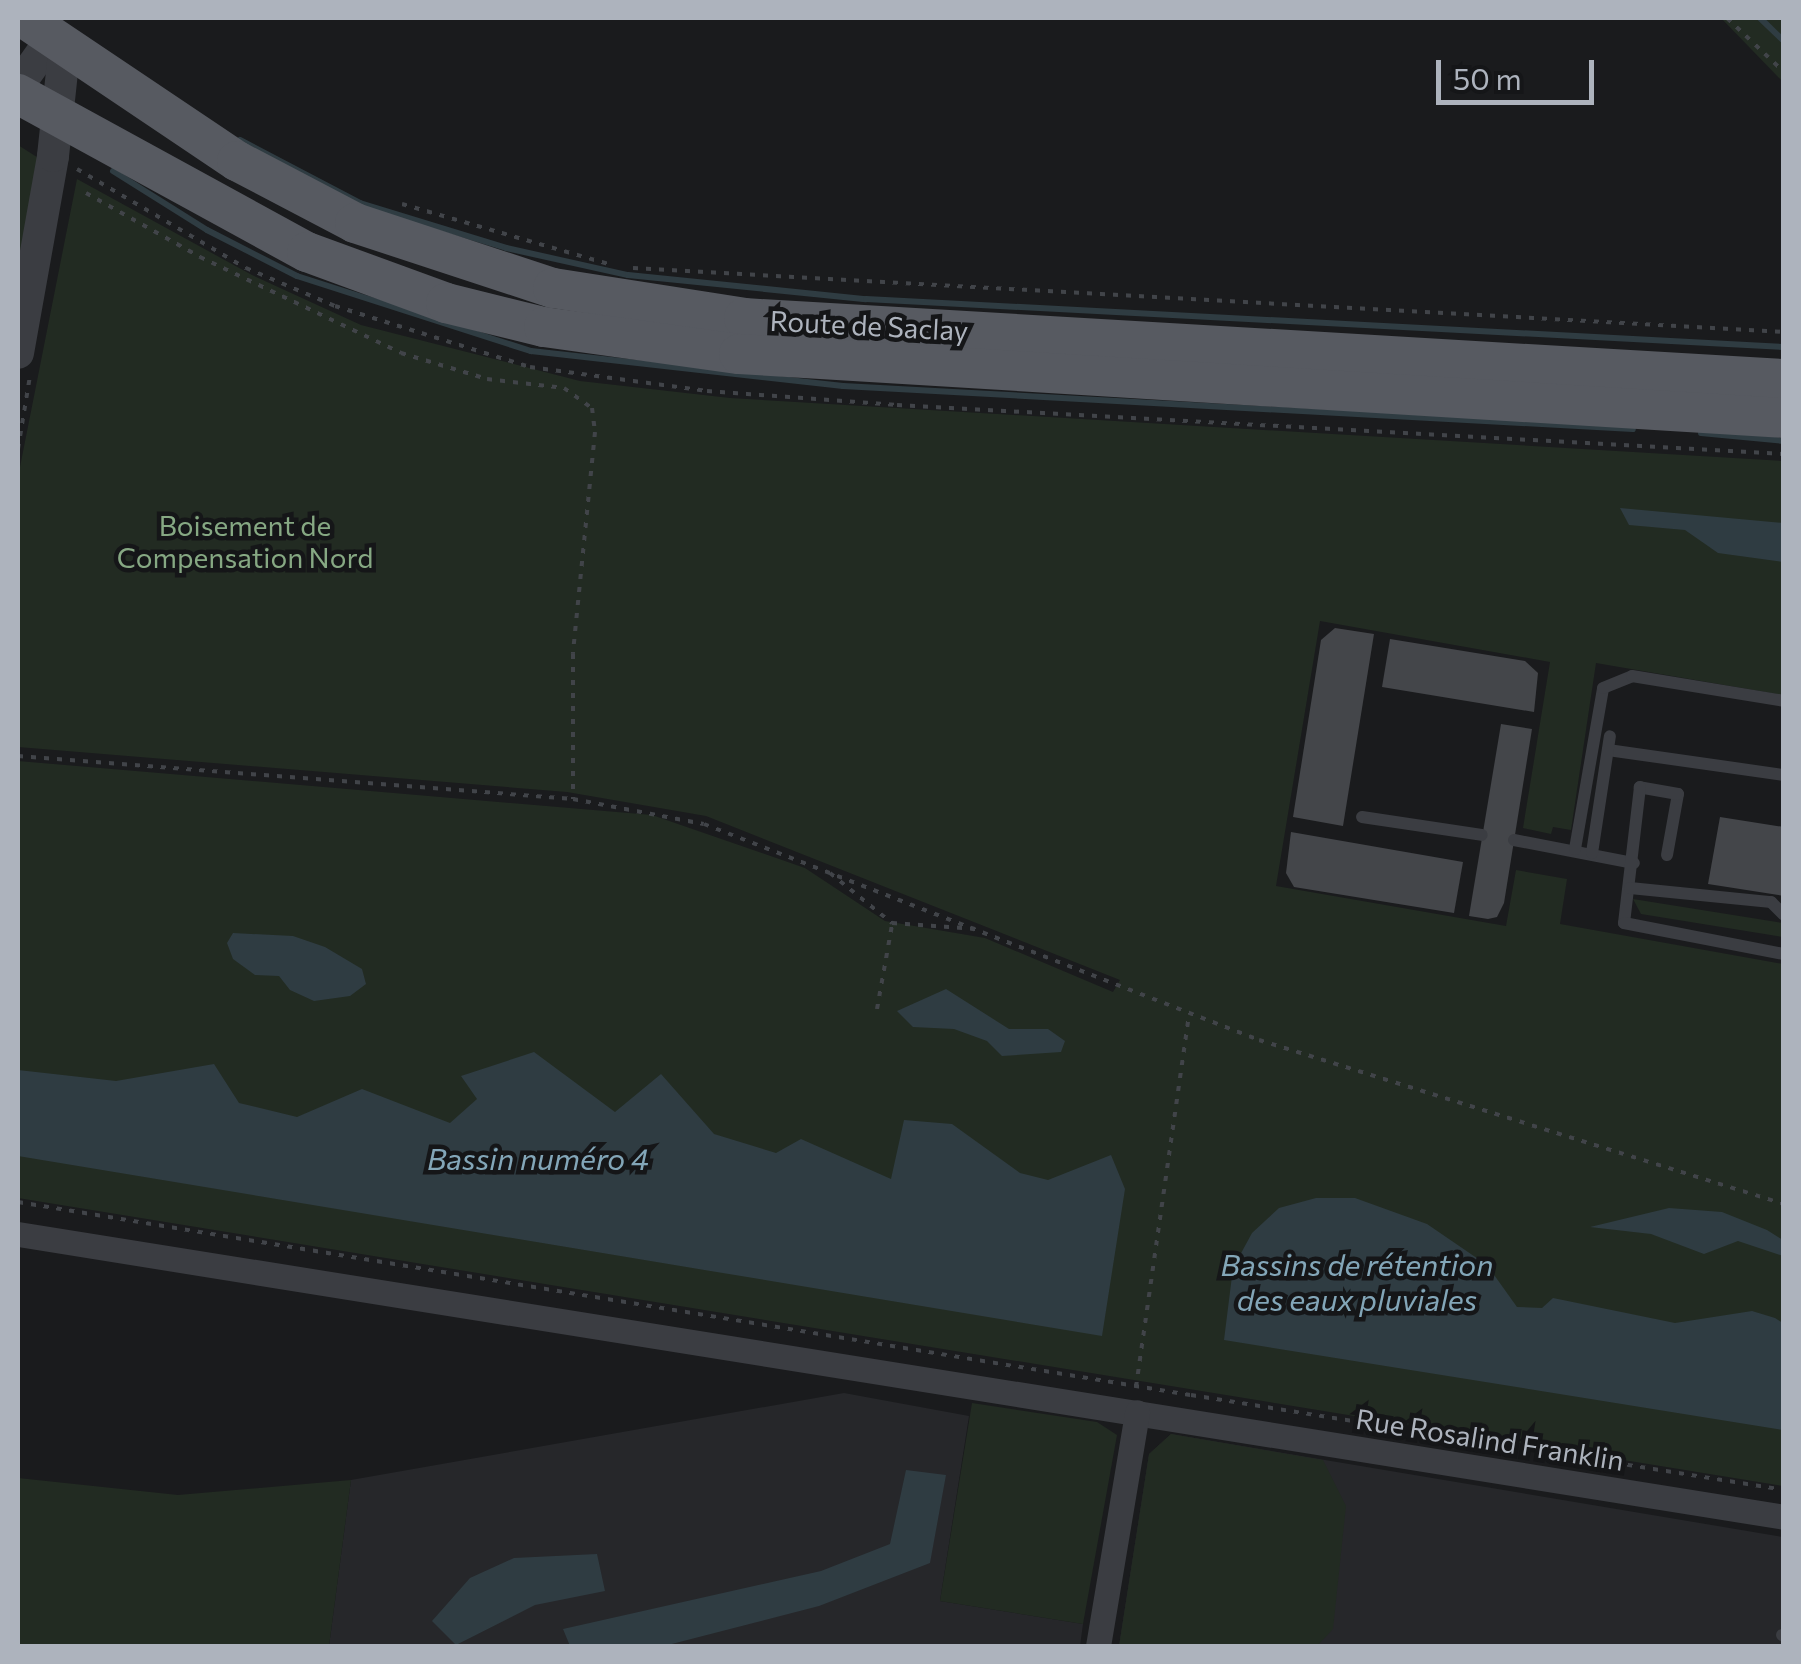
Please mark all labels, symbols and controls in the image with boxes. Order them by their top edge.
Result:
scale bar [1441,40,1598,102]
text: 50 m [1453,59,1522,96]
street label: Route de Saclay [769,303,969,347]
park label: Boisement de Compensation Nord [117,508,373,574]
water label: Bassin numéro 4 [427,1140,649,1176]
water label: Bassins de rétention des eaux pluviales [1221,1246,1493,1316]
street label: Rue Rosalind Franklin [1354,1401,1626,1477]

